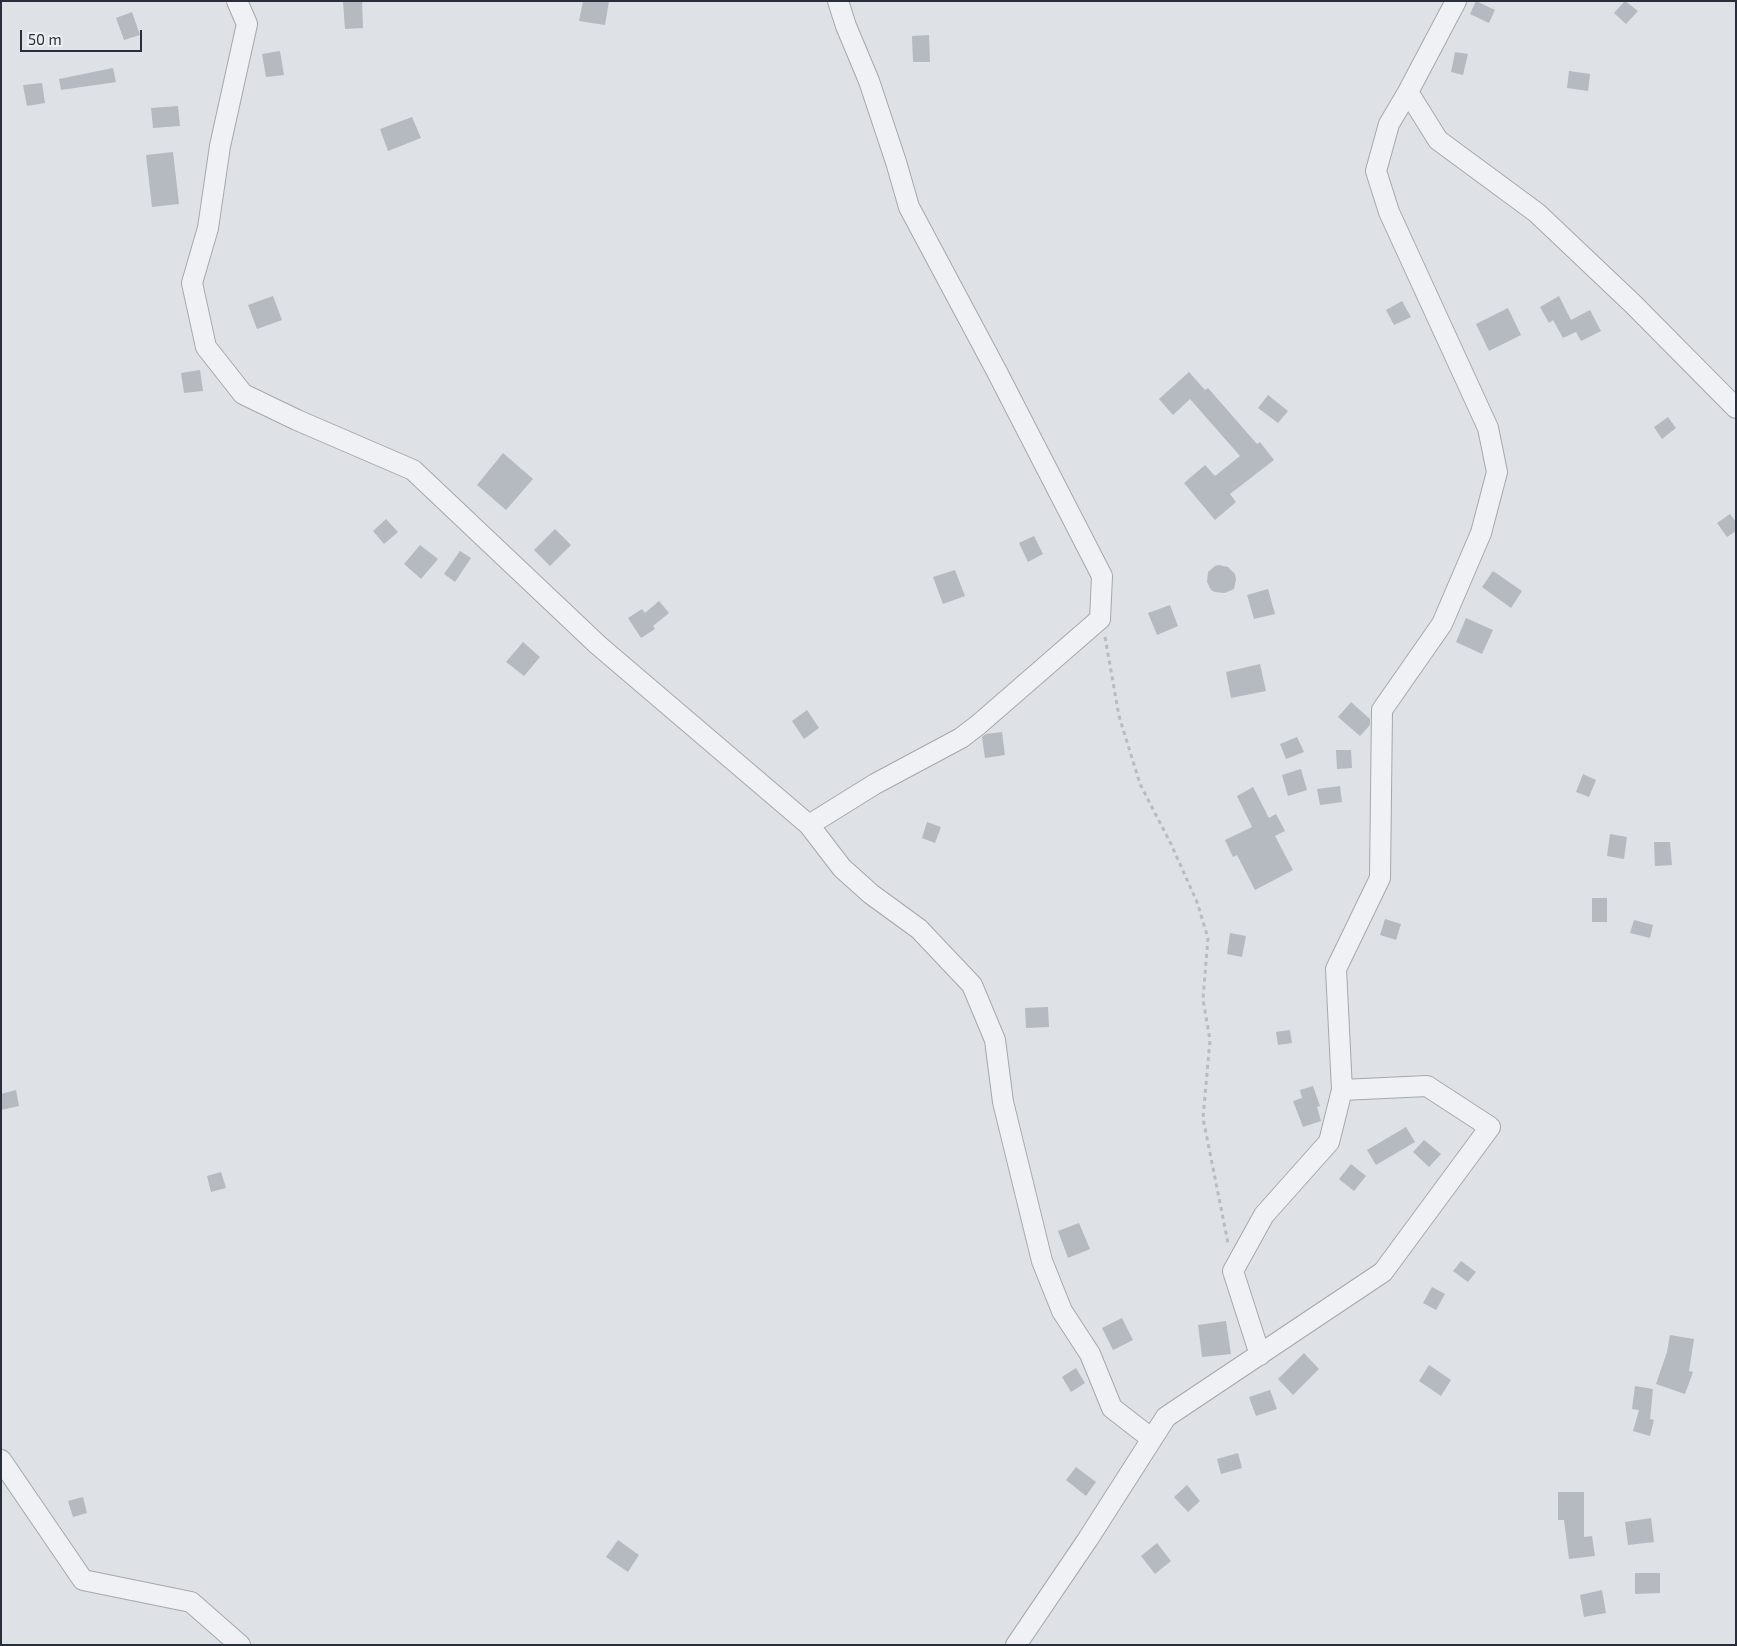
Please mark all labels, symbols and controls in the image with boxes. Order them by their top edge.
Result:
scale bar [22,20,145,52]
text: 50 m [28,30,62,48]

